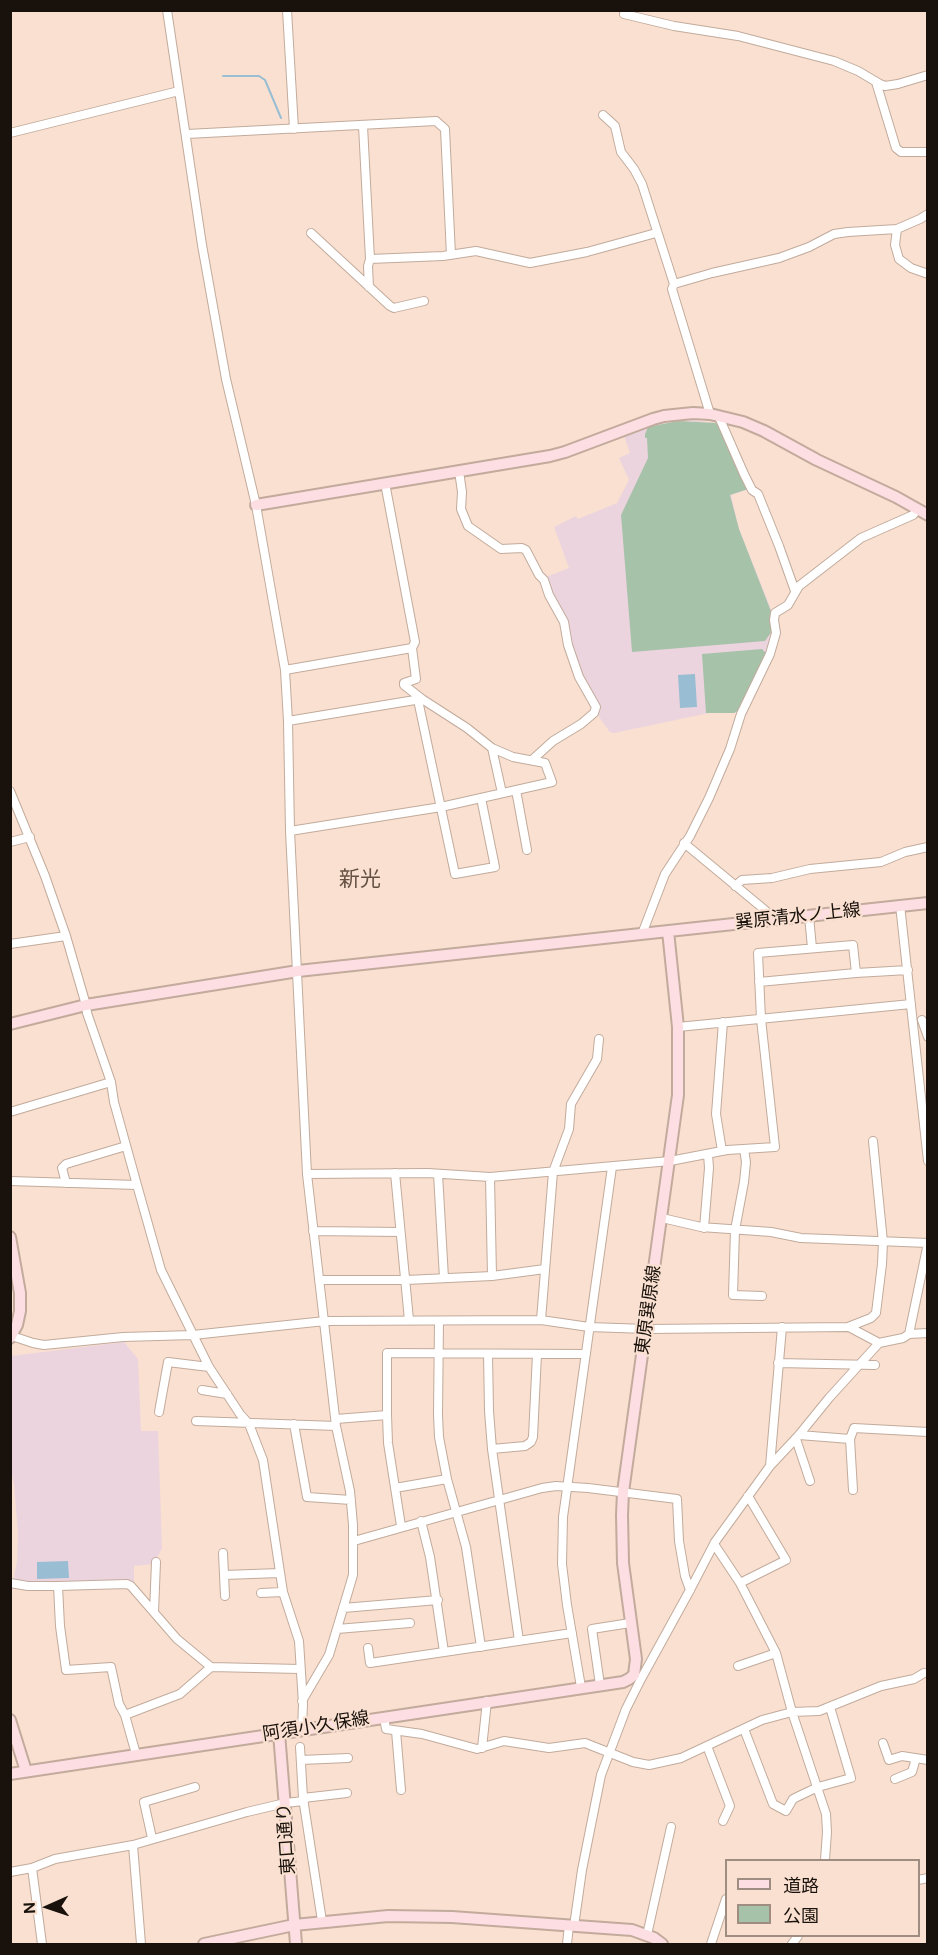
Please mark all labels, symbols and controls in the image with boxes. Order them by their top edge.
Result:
district label: 新光 [339,867,381,893]
street label: 巽原清水ノ上線 [734,900,862,934]
street label: 東原巽原線 [632,1264,666,1356]
street label: 阿須小久保線 [261,1708,371,1746]
street label: 東口通り [274,1802,300,1876]
legend [725,1859,920,1937]
text: 道路 [783,1874,819,1898]
north arrow [18,1877,78,1937]
text: N [19,1902,40,1914]
text: 公園 [783,1904,819,1928]

